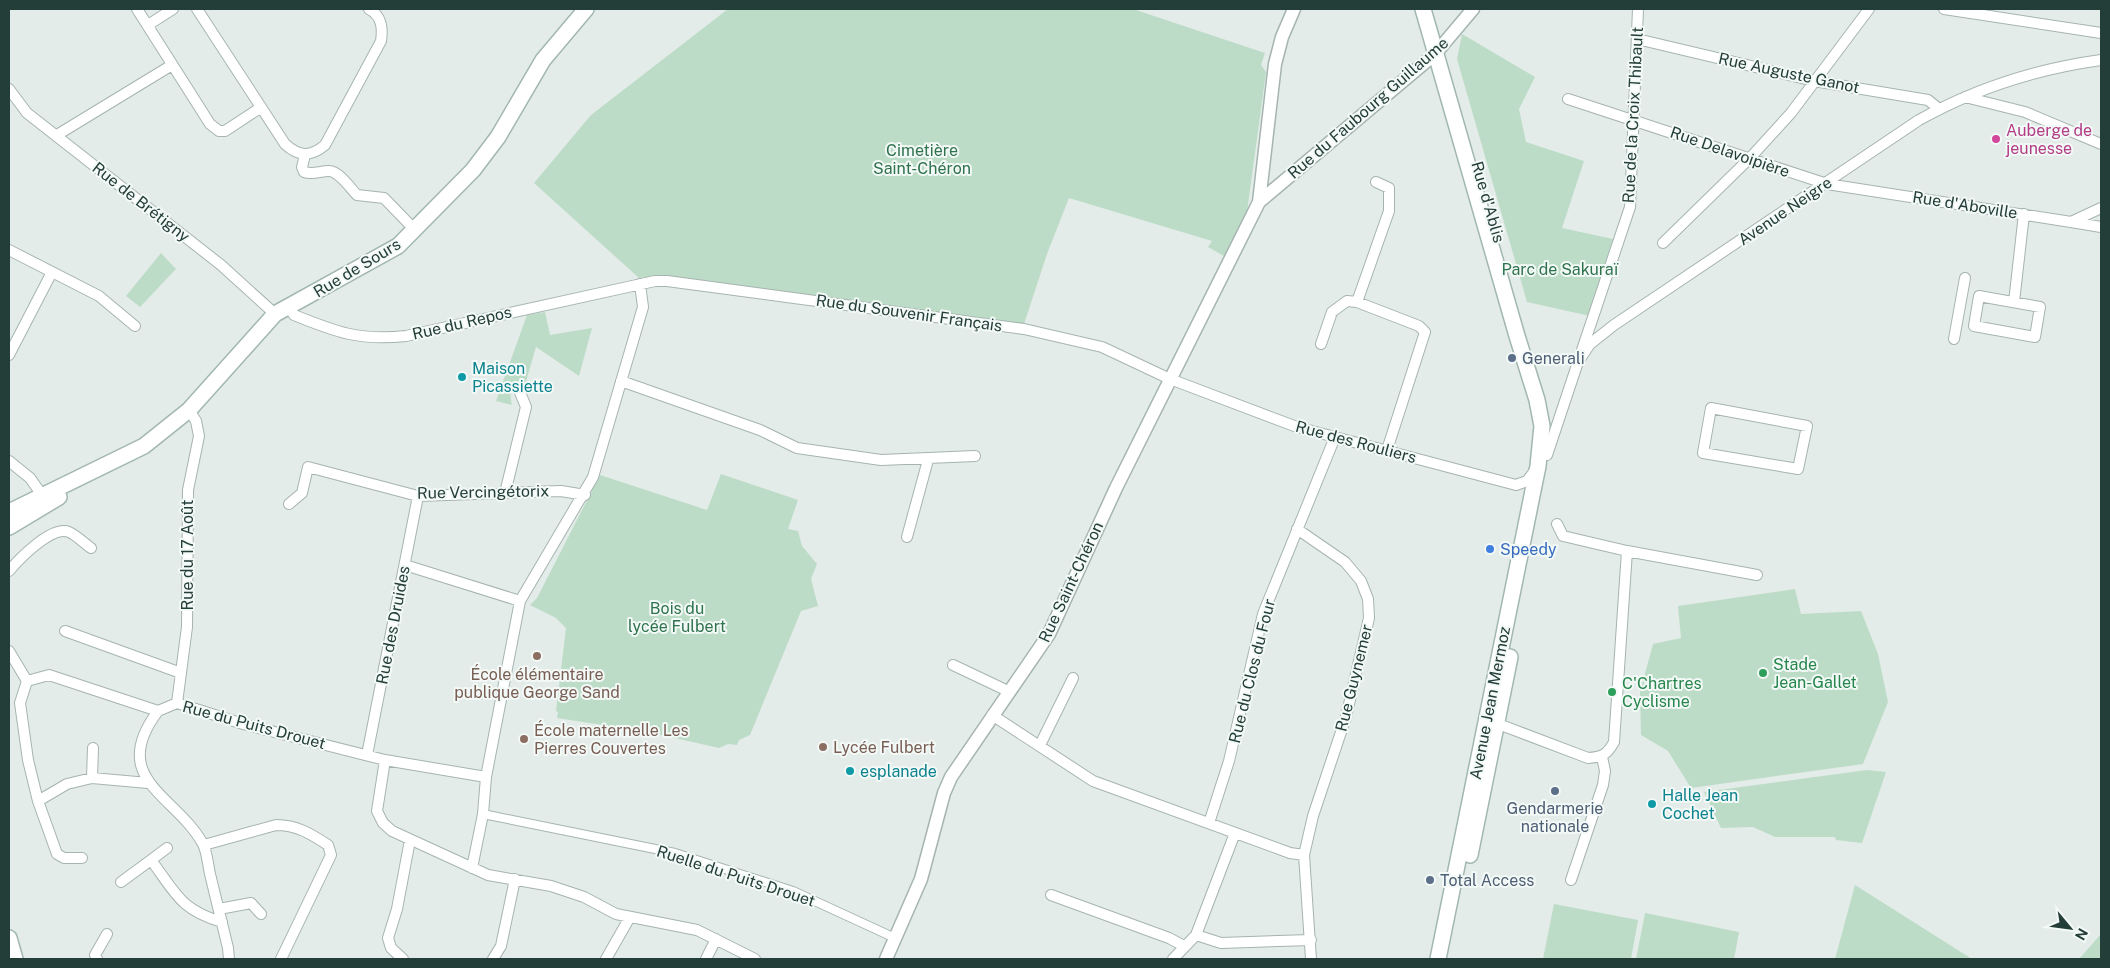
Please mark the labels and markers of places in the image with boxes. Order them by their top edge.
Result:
place label: Auberge de jeunesse [2005,121,2092,158]
marker: Auberge de jeunesse [1990,133,2002,145]
place label: Generali [1522,349,1585,368]
marker: Generali [1506,352,1518,364]
place label: Maison Picassiette [472,359,553,396]
marker: Maison Picassiette [456,371,468,383]
place label: Speedy [1500,540,1557,559]
marker: Speedy [1484,543,1496,555]
marker: École élémentaire publique George Sand [531,650,543,662]
place label: Stade Jean-Gallet [1773,655,1857,692]
place label: École élémentaire publique George Sand [454,664,620,702]
marker: Stade Jean-Gallet [1757,667,1769,679]
place label: C'Chartres Cyclisme [1622,674,1702,711]
marker: C'Chartres Cyclisme [1606,686,1618,698]
place label: École maternelle Les Pierres Couvertes [534,720,689,758]
marker: École maternelle Les Pierres Couvertes [518,733,530,745]
place label: Lycée Fulbert [833,738,935,757]
marker: Lycée Fulbert [817,741,829,753]
place label: esplanade [860,762,937,781]
marker: esplanade [844,765,856,777]
marker: Gendarmerie nationale [1549,785,1561,797]
place label: Halle Jean Cochet [1662,786,1738,823]
marker: Halle Jean Cochet [1646,798,1658,810]
place label: Gendarmerie nationale [1507,799,1603,836]
place label: Total Access [1440,871,1534,890]
marker: Total Access [1424,874,1436,886]

